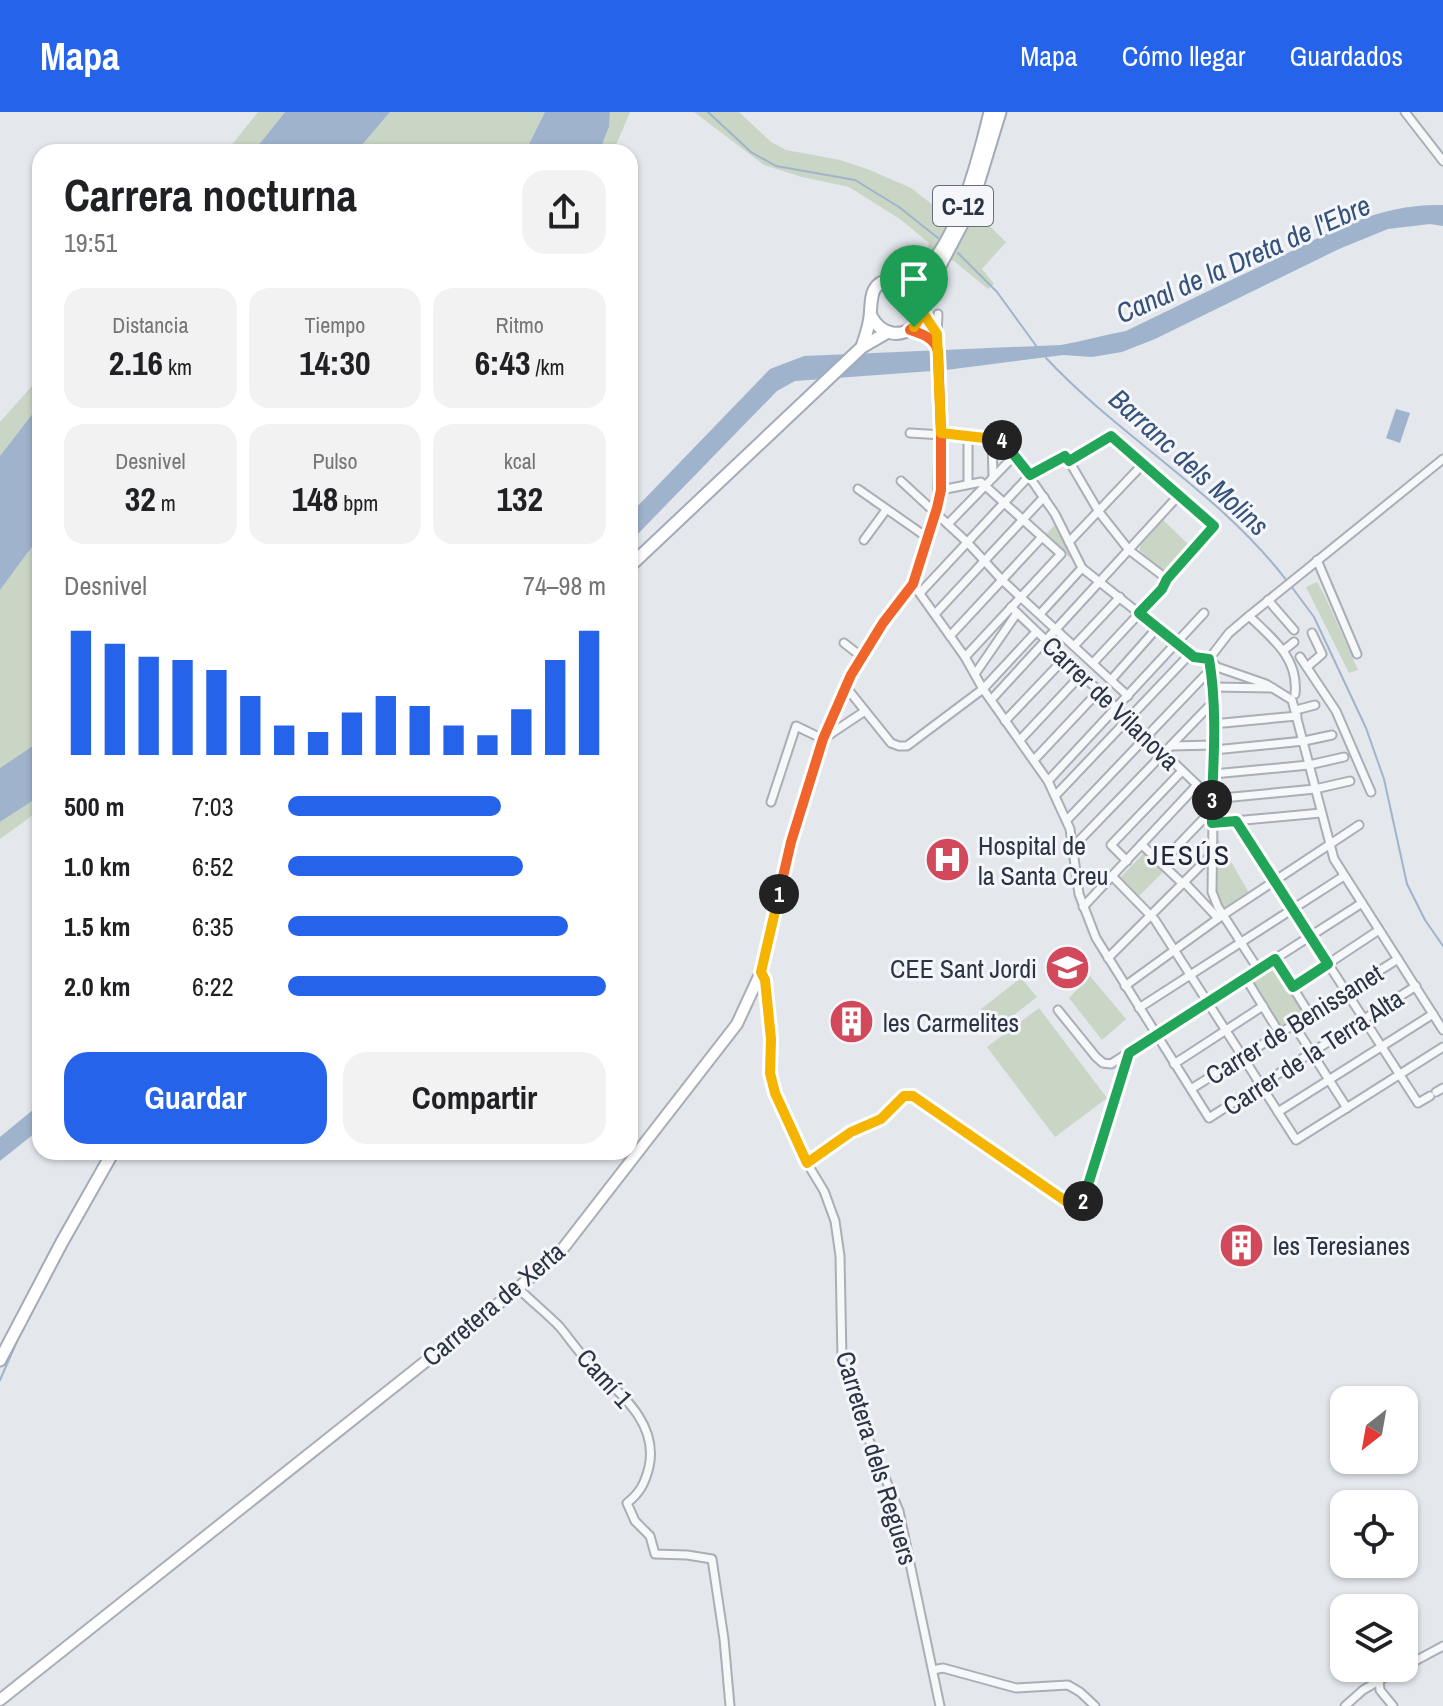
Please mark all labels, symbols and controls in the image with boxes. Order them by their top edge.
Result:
text: Mapa [40,31,120,82]
text: Mapa [1020,37,1078,75]
text: Cómo llegar [1122,37,1245,75]
text: Guardados [1289,37,1403,75]
text: Carrera nocturna [64,165,357,225]
button: share [522,170,606,254]
road number: C-12 [933,186,993,226]
water label: Canal de la Dreta de l'Ebre [1110,186,1376,332]
text: 19:51 [64,225,117,260]
pin [880,245,948,327]
icon: arrive [892,257,936,301]
text: Distancia [112,310,188,340]
text: Tiempo [305,310,365,340]
text: Ritmo [496,310,544,340]
text: 2.16 [109,340,163,386]
text: 14:30 [299,340,371,386]
text: 6:43 [475,340,531,386]
text: km [163,352,192,382]
text: /km [531,352,565,382]
water label: Barranc dels Molins [1101,380,1277,544]
pin: 4 [982,420,1022,460]
text: 4 [997,425,1007,455]
text: Desnivel [115,446,185,476]
text: Pulso [312,446,358,476]
text: kcal [504,446,536,476]
text: 32 [125,476,156,522]
text: 148 [292,476,338,522]
text: 132 [496,476,543,522]
text: m [156,488,176,518]
text: bpm [338,488,378,518]
text: Desnivel [64,568,147,603]
text: 74–98 m [523,568,606,603]
street label: Carrer de Vilanova [1035,628,1187,778]
pin: 3 [1192,780,1232,820]
text: 3 [1207,785,1217,815]
text: 500 m [64,789,124,824]
text: 7:03 [192,789,234,824]
place label: Hospital de la Santa Creu [978,828,1108,893]
hospital icon: Hospital de la Santa Creu [923,836,971,884]
district label: JESÚS [1147,836,1231,874]
text: 1.0 km [64,849,130,884]
text: 6:52 [192,849,234,884]
pin: 1 [759,874,799,914]
text: 1 [774,879,784,909]
text: 1.5 km [64,909,130,944]
text: 6:35 [192,909,234,944]
school or university icon: CEE Sant Jordi [1044,944,1092,992]
place label: CEE Sant Jordi [890,951,1037,986]
street label: Carrer de Benissanet [1199,955,1389,1093]
text: 2.0 km [64,969,130,1004]
text: 6:22 [192,969,234,1004]
street label: Carrer de la Terra Alta [1216,981,1410,1123]
building icon: les Carmelites [828,998,876,1046]
place label: les Carmelites [883,1005,1019,1040]
button: Guardar [64,1052,327,1144]
button: Compartir [343,1052,606,1144]
pin: 2 [1063,1181,1103,1221]
text: 2 [1078,1186,1088,1216]
building icon: les Teresianes [1218,1221,1266,1269]
place label: les Teresianes [1273,1228,1410,1263]
street label: Carretera de Xerta [414,1234,572,1374]
street label: Camí 1 [569,1341,641,1415]
street label: Carretera dels Reguers [828,1347,926,1569]
north arrow [1330,1386,1418,1474]
map controls [1330,1386,1418,1682]
button: locate [1330,1490,1418,1578]
button: layers [1330,1594,1418,1682]

